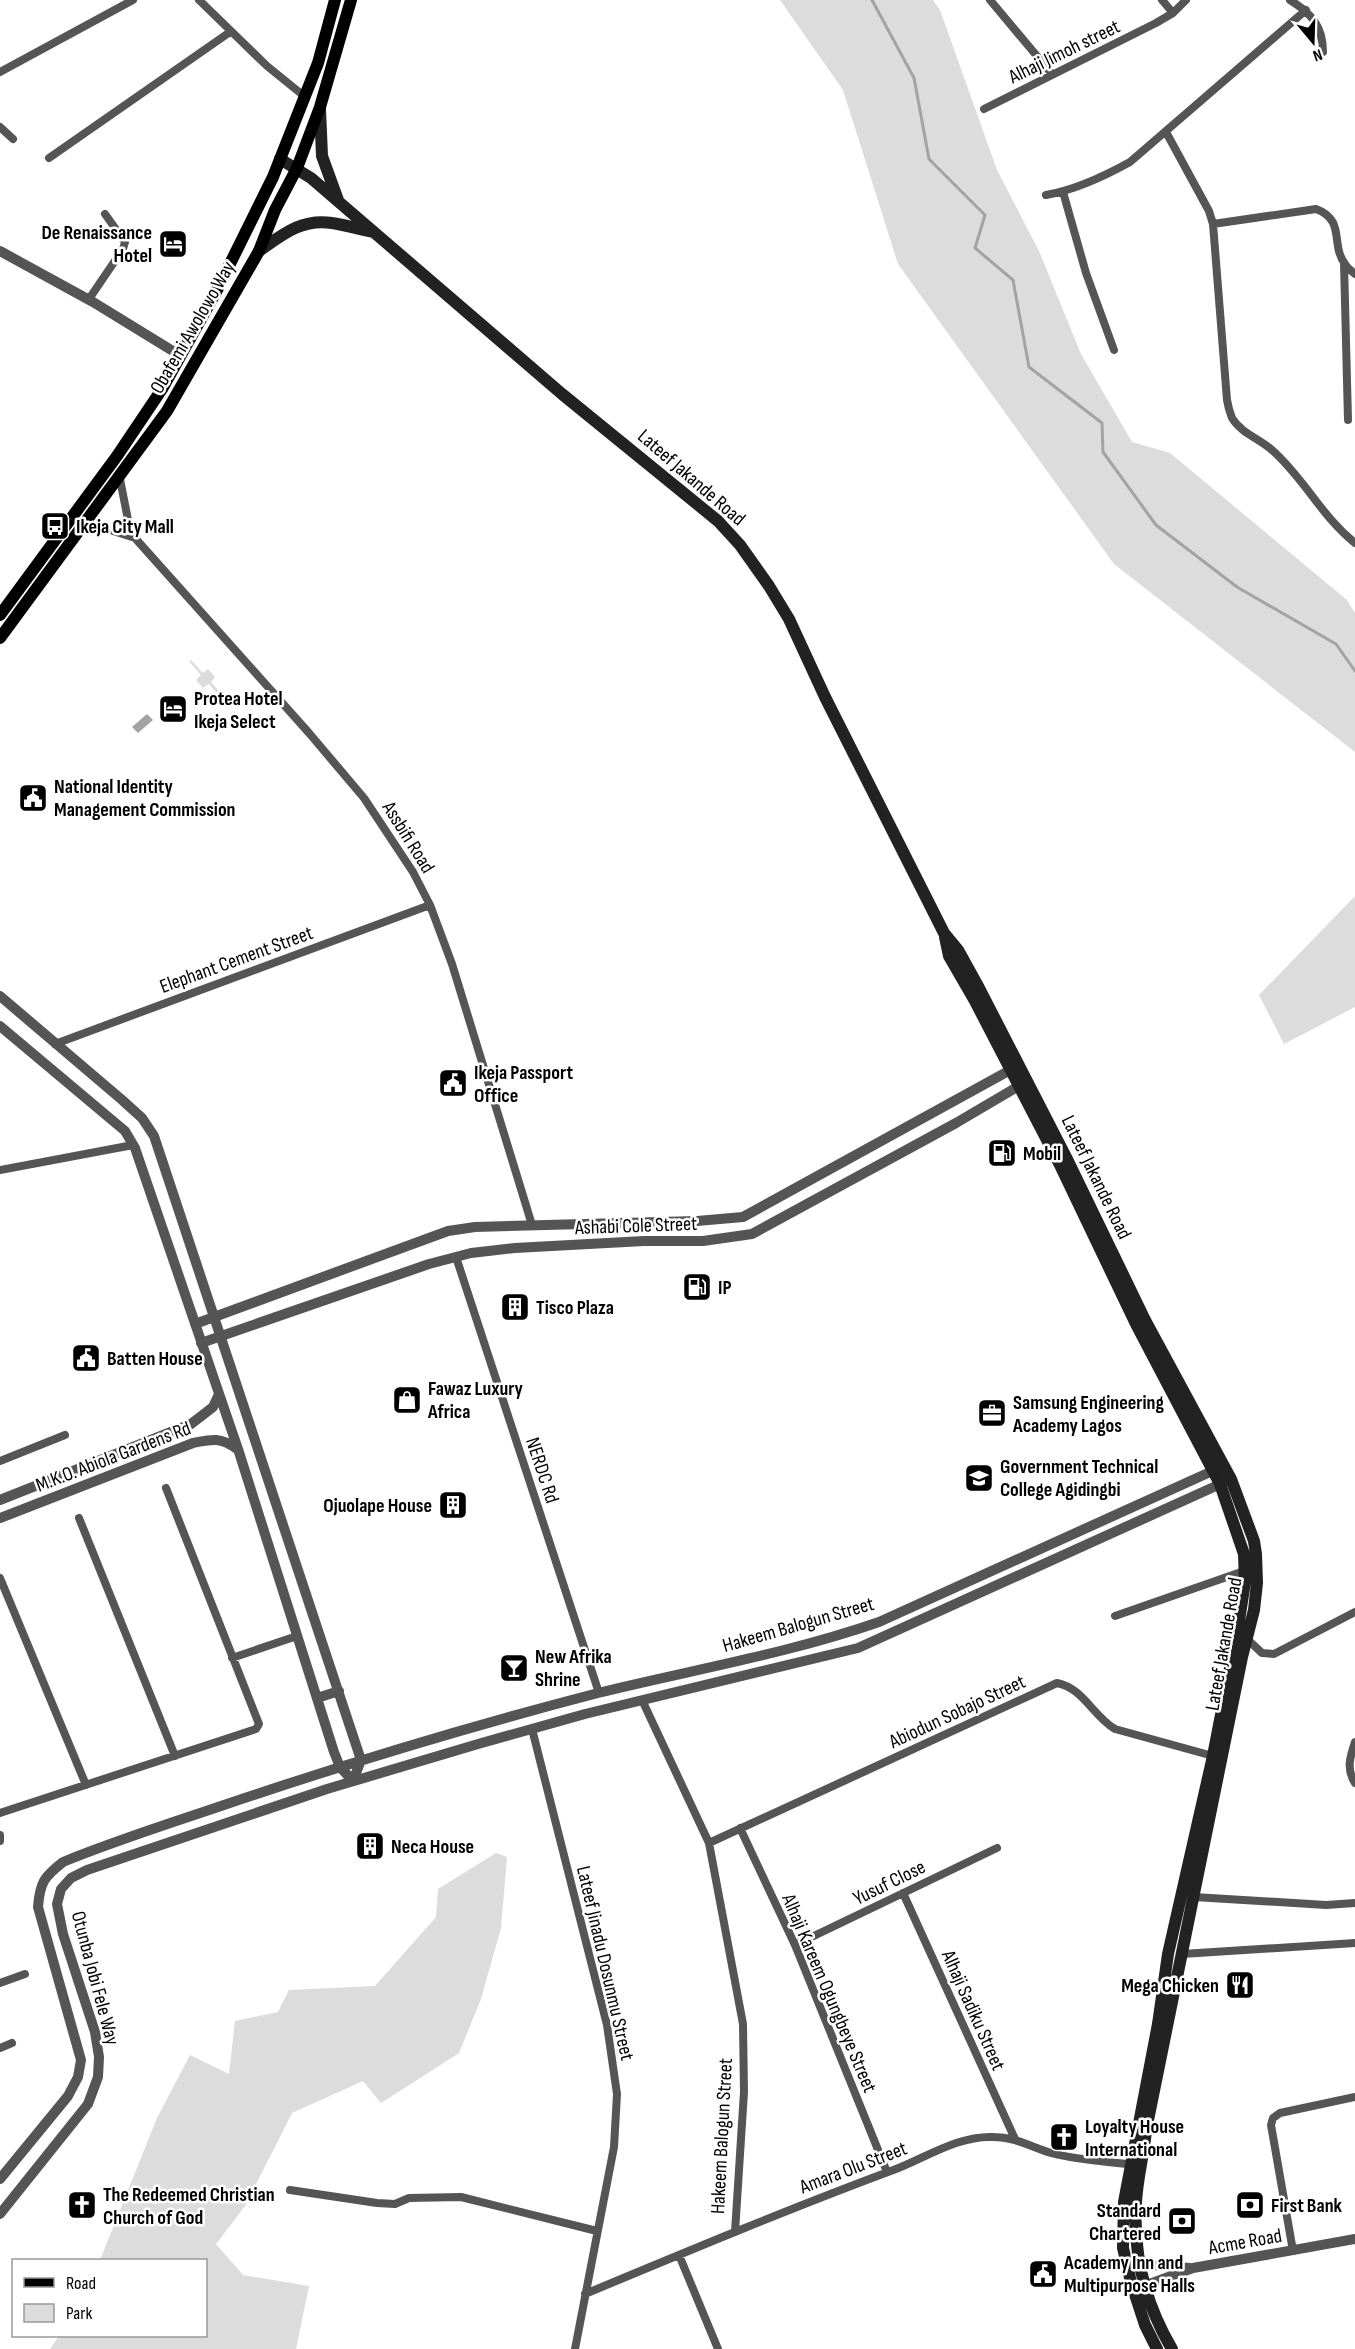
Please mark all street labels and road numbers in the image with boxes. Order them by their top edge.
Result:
street label: Alhaji Jimoh street [1004,15,1124,90]
street label: Obafemi Awolowo Way [145,257,241,398]
street label: Lateef Jakande Road [633,425,750,531]
street label: Assbifi Road [376,796,440,878]
street label: Elephant Cement Street [157,921,316,999]
street label: Lateef Jakande Road [1056,1112,1136,1243]
street label: Ashabi Cole Street [574,1212,698,1240]
street label: M.K.O. Abiola Gardens Rd [32,1416,194,1498]
street label: NERDC Rd [520,1434,564,1506]
street label: Lateef Jakande Road [1200,1576,1247,1713]
street label: Hakeem Balogun Street [720,1592,877,1658]
street label: Abiodun Sobajo Street [885,1670,1029,1754]
street label: Yusuf Close [849,1855,929,1911]
street label: Lateef Jinadu Dosunmu Street [571,1864,639,2063]
street label: Alhaji Kareem Ogungbeye Street [776,1890,882,2096]
street label: Otunba Jobi Fele Way [66,1909,125,2048]
street label: Alhaji Sadiku Street [935,1946,1010,2074]
street label: Hakeem Balogun Street [706,2057,738,2215]
street label: Amara Olu Street [795,2136,910,2200]
street label: Acme Road [1206,2224,1284,2260]

